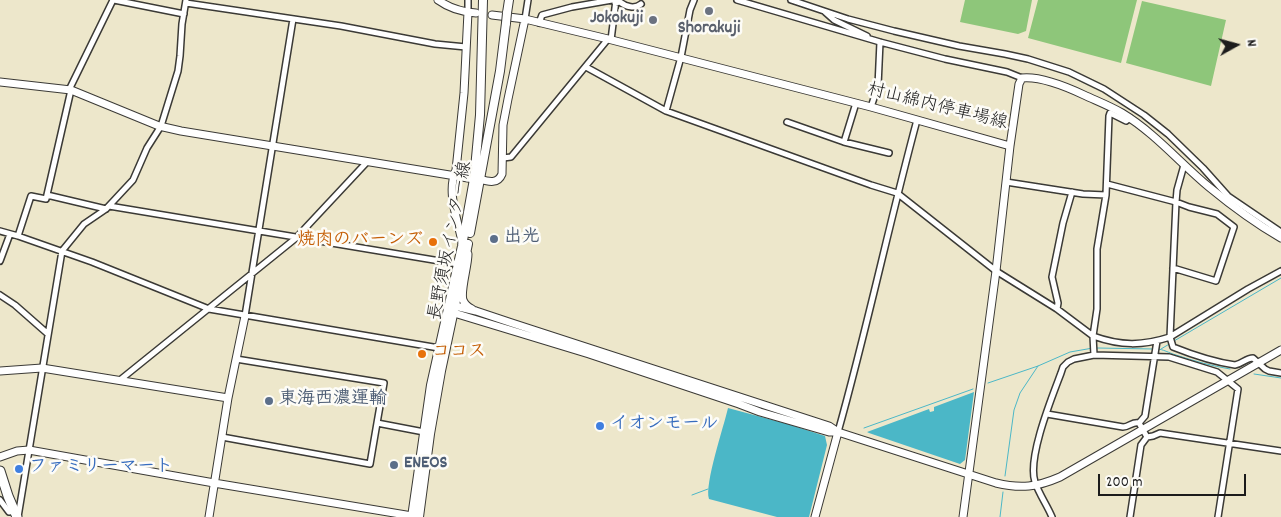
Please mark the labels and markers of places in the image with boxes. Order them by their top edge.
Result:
marker: Shorakuji [703,5,715,17]
place label: Jokokuji [590,9,643,31]
marker: Jokokuji [647,14,659,26]
place label: Shorakuji [678,19,740,41]
place label: 出光 [504,228,540,250]
place label: 焼肉のバーンズ [297,231,423,253]
marker: 出光 [488,233,500,245]
marker: 焼肉のバーンズ [427,236,439,248]
place label: ココス [432,343,486,365]
marker: ココス [416,348,428,360]
place label: 東海西濃運輸 [279,390,387,412]
marker: 東海西濃運輸 [263,395,275,407]
place label: イオンモール [610,415,718,437]
marker: イオンモール [594,420,606,432]
place label: ENEOS [404,454,448,476]
place label: ファミリーマート [29,458,173,480]
marker: ENEOS [388,459,400,471]
marker: ファミリーマート [13,463,25,475]

